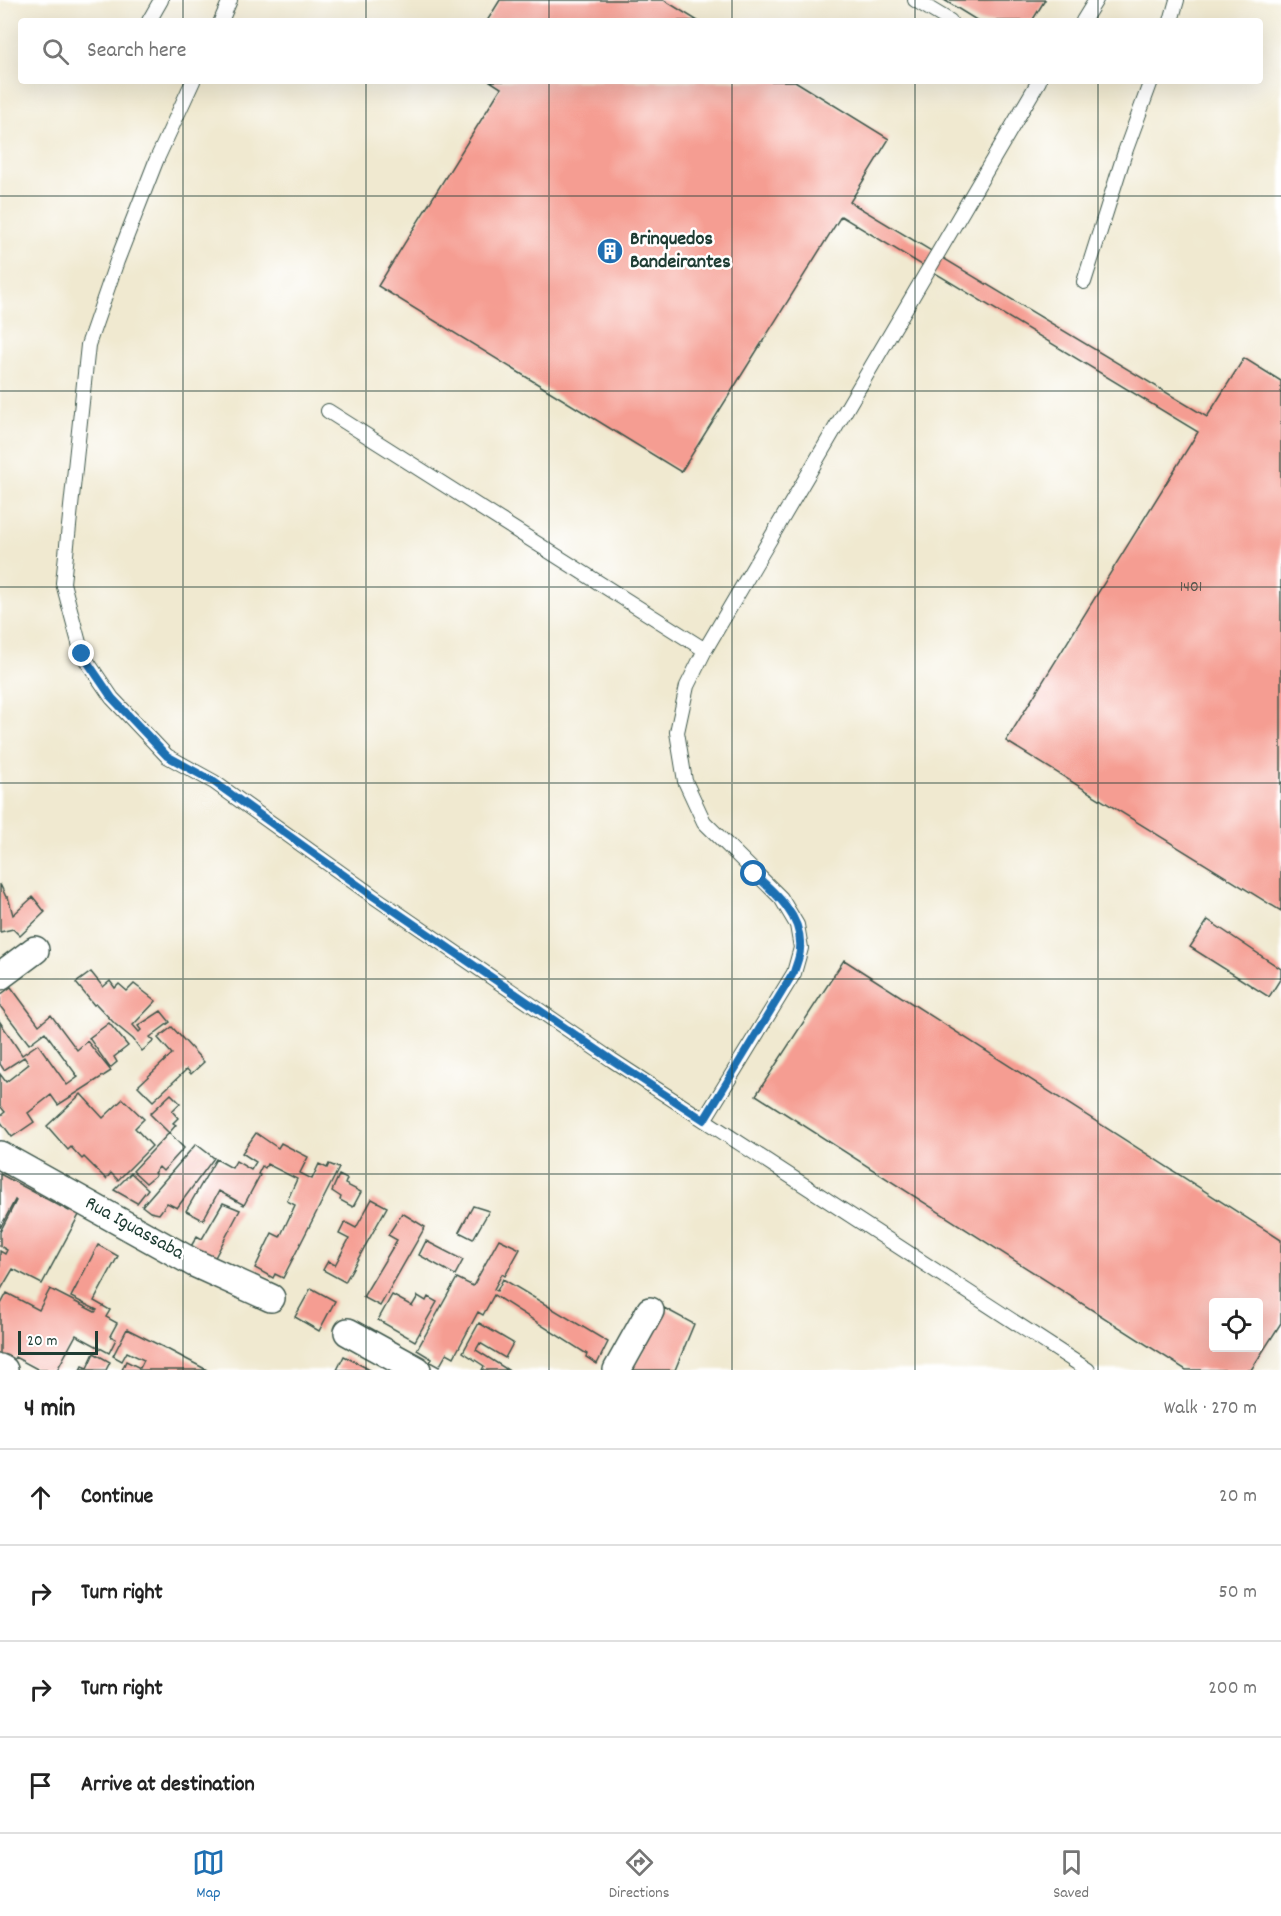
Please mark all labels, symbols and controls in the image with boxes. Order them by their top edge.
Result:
search box [18,18,1263,84]
icon: search [39,35,72,68]
text: Search here [87,36,186,67]
place label: Brinquedos Bandeirantes [630,226,731,277]
building icon: Brinquedos Bandeirantes [595,236,625,266]
house number: 1401 [1180,576,1202,599]
route end [68,640,94,666]
route start [740,860,766,886]
street label: Rua Iguassaba [79,1190,189,1268]
map controls [1209,1298,1263,1352]
button: locate [1209,1298,1263,1352]
scale bar [18,1328,98,1356]
text: 20 m [27,1330,57,1353]
text: 4 min [24,1391,75,1428]
text: Walk · 270 m [1164,1395,1257,1423]
icon: ahead [24,1481,57,1514]
text: Continue [81,1482,153,1513]
text: 20 m [1219,1483,1257,1511]
icon: right [24,1577,57,1610]
text: Turn right [81,1578,163,1609]
text: 50 m [1219,1579,1257,1607]
icon: right [24,1673,57,1706]
text: Turn right [81,1674,163,1705]
text: 200 m [1208,1675,1257,1703]
icon: arrive [24,1769,57,1802]
text: Arrive at destination [81,1770,255,1801]
tab: Map [192,1846,225,1905]
tab: Directions [609,1846,669,1905]
tab: Saved [1053,1846,1089,1905]

